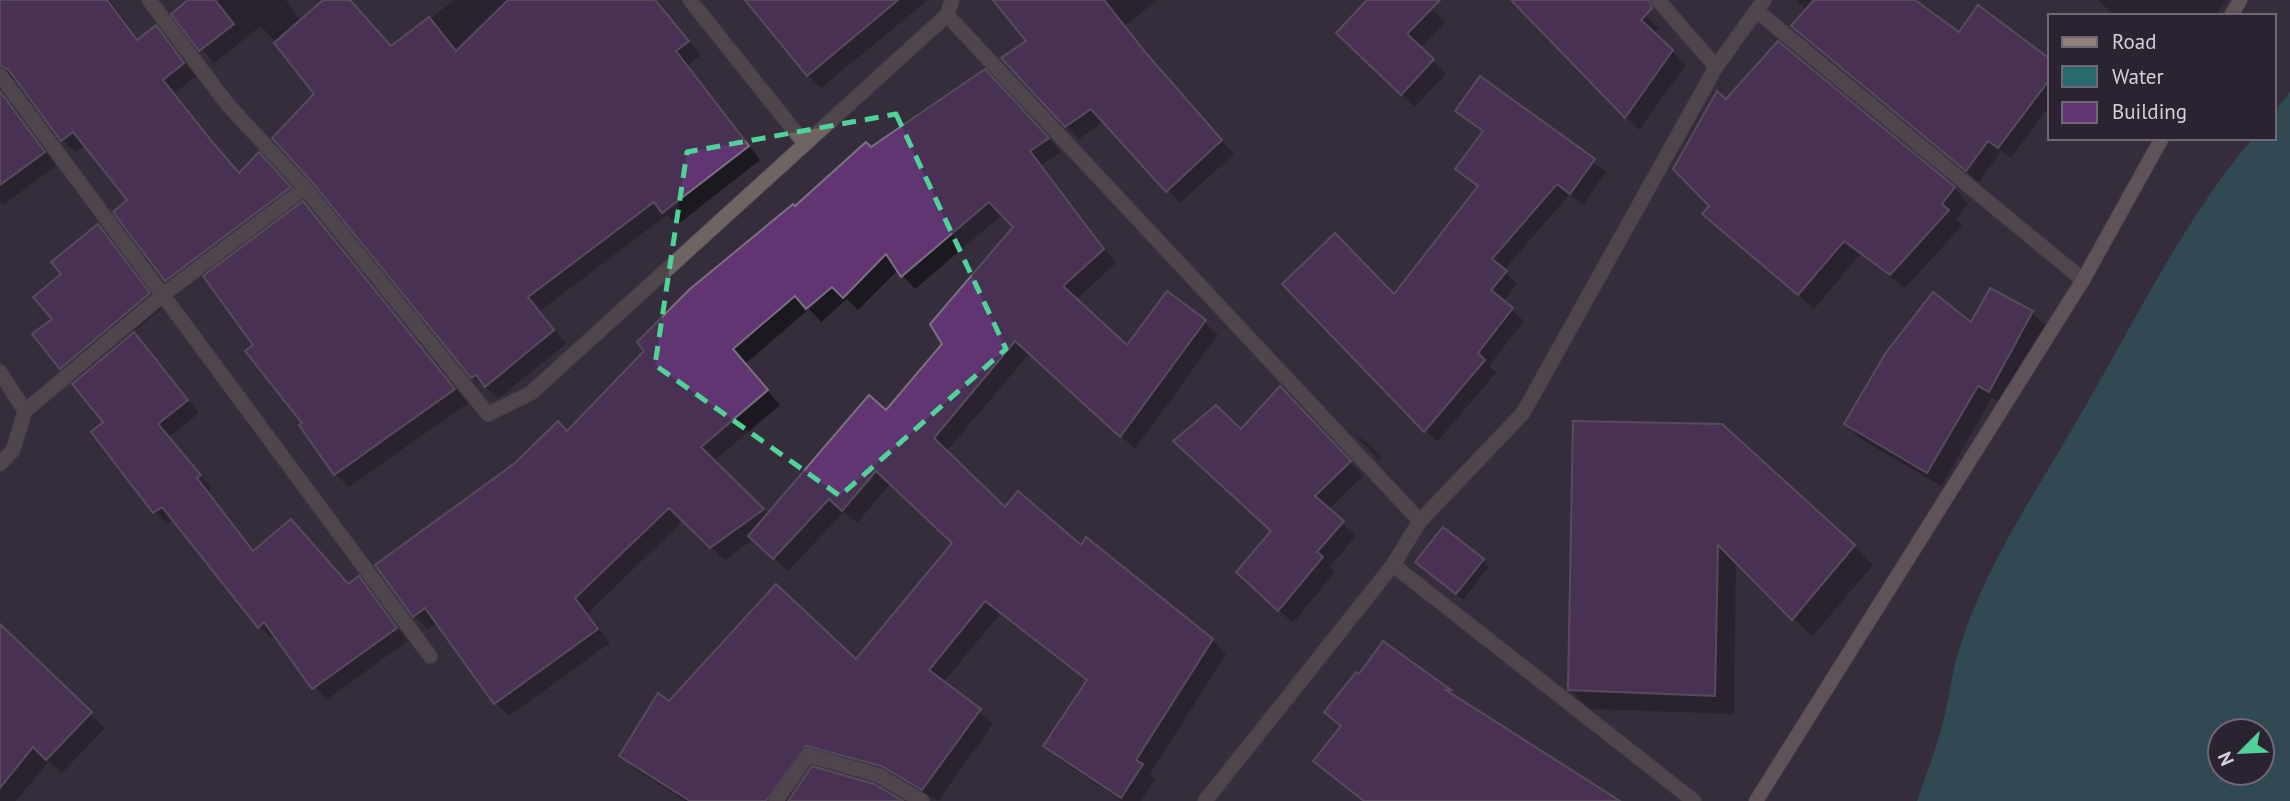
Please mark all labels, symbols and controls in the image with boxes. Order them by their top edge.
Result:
legend [2048,14,2276,140]
text: Road [2112,28,2156,55]
text: Water [2112,63,2164,90]
text: Building [2112,98,2187,125]
north arrow [2206,717,2276,787]
text: N [2212,748,2239,769]

